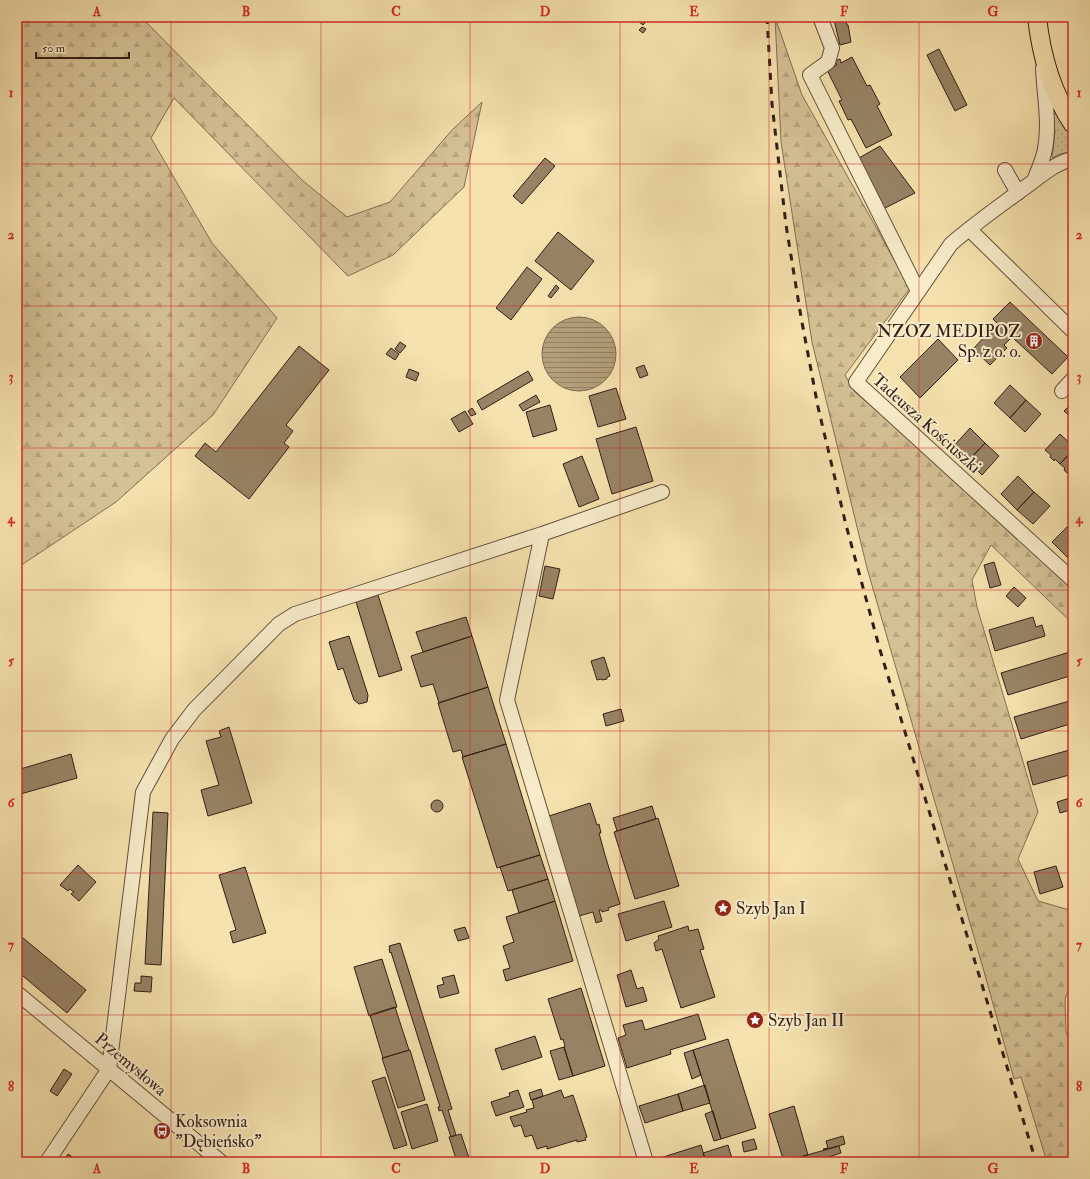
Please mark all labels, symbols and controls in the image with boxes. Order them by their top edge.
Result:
text: A [92,4,102,20]
text: B [242,4,250,20]
text: C [391,4,401,20]
text: D [540,4,551,20]
text: E [689,4,699,20]
text: F [840,4,849,20]
text: G [988,4,999,20]
scale bar [36,34,129,60]
text: 50 m [42,41,66,56]
text: 1 [9,85,14,101]
text: 1 [1077,85,1082,101]
text: 2 [8,227,15,243]
text: 2 [1076,227,1083,243]
place label: NZOZ MEDIPOZ Sp. z o. o. [877,321,1021,363]
building icon: NZOZ MEDIPOZ Sp. z o. o. [1024,331,1044,351]
text: 3 [9,369,14,385]
street label: Tadeusza Kościuszki [868,369,986,478]
text: 3 [1077,369,1082,385]
text: 4 [6,511,15,527]
text: 4 [1074,511,1083,527]
text: 5 [8,653,14,669]
text: 5 [1076,653,1082,669]
text: 6 [8,795,16,811]
text: 6 [1076,795,1084,811]
place icon: Szyb Jan I [713,898,733,918]
place label: Szyb Jan I [736,898,806,920]
text: 7 [8,937,15,953]
text: 7 [1076,937,1083,953]
place icon: Szyb Jan II [745,1010,765,1030]
place label: Szyb Jan II [768,1010,845,1032]
street label: Przemysłowa [90,1028,172,1102]
text: 8 [8,1079,14,1095]
text: 8 [1076,1079,1082,1095]
place label: Koksownia "Dębieńsko" [175,1111,262,1152]
bus stop icon: Koksownia "Dębieńsko" [152,1121,172,1141]
text: A [92,1161,102,1177]
text: B [242,1161,250,1177]
text: C [391,1161,401,1177]
text: D [540,1161,551,1177]
text: E [689,1161,699,1177]
text: F [840,1161,849,1177]
text: G [988,1161,999,1177]

